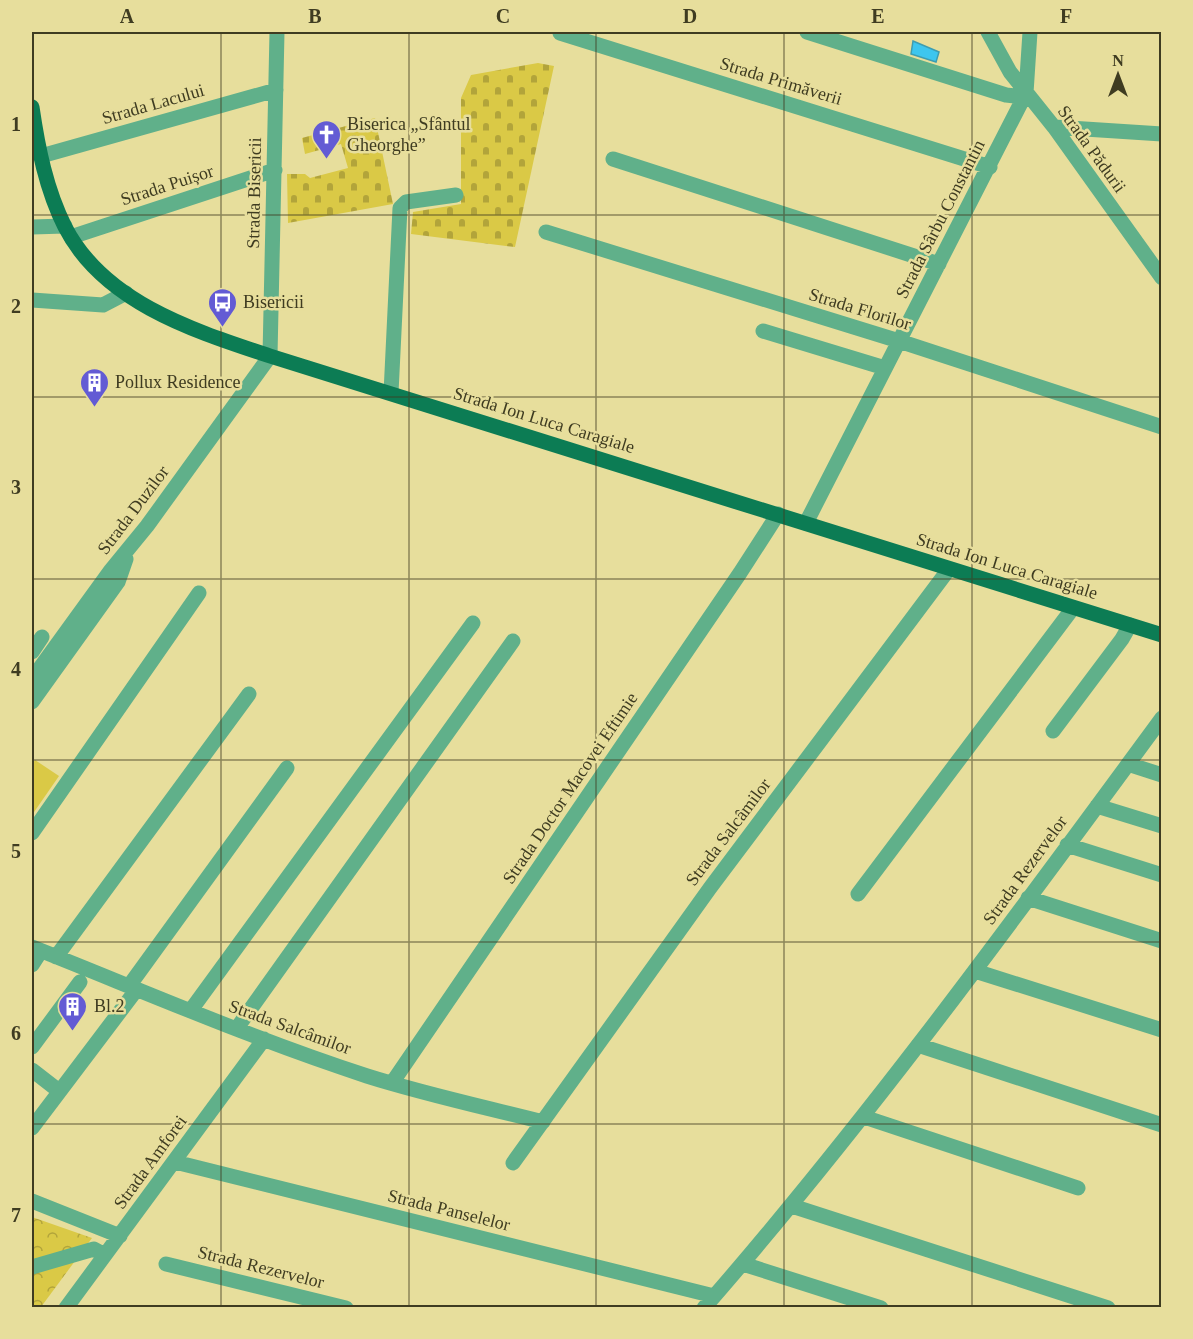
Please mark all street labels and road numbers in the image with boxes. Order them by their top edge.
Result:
street label: Strada Primăverii [718,53,844,109]
street label: Strada Lacului [100,80,206,128]
street label: Strada Pădurii [1054,102,1130,196]
street label: Strada Bisericii [243,137,265,249]
street label: Strada Sârbu Constantin [891,137,989,301]
street label: Strada Puișor [118,161,216,209]
street label: Strada Florilor [807,284,913,334]
street label: Strada Ion Luca Caragiale [451,383,637,457]
street label: Strada Duzilor [93,462,173,558]
street label: Strada Ion Luca Caragiale [914,529,1100,603]
street label: Strada Doctor Macovei Eftimie [498,689,642,887]
street label: Strada Salcâmilor [681,775,775,889]
street label: Strada Rezervelor [979,812,1071,928]
street label: Strada Salcâmilor [226,996,354,1058]
street label: Strada Amforei [109,1111,191,1213]
street label: Strada Panselelor [386,1185,512,1235]
street label: Strada Rezervelor [196,1242,326,1292]

